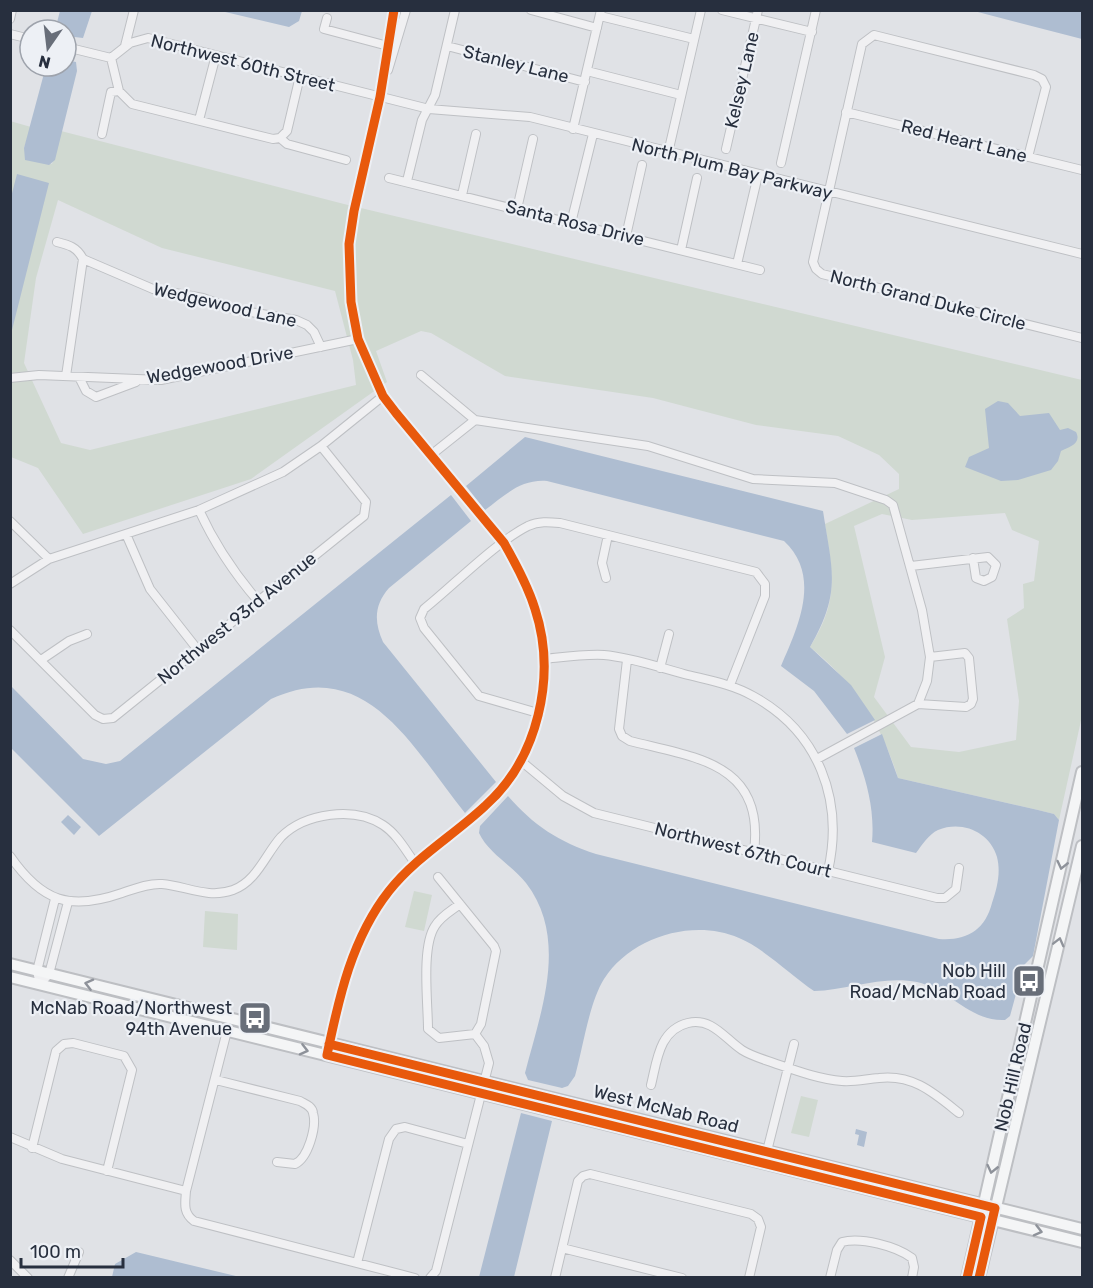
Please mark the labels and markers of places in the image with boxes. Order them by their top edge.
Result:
place label: Nob Hill Road/McNab Road [850,960,1006,1003]
bus stop icon: Nob Hill Road/McNab Road [1011,963,1047,999]
place label: McNab Road/Northwest 94th Avenue [30,997,232,1040]
bus stop icon: McNab Road/Northwest 94th Avenue [237,1000,273,1036]

